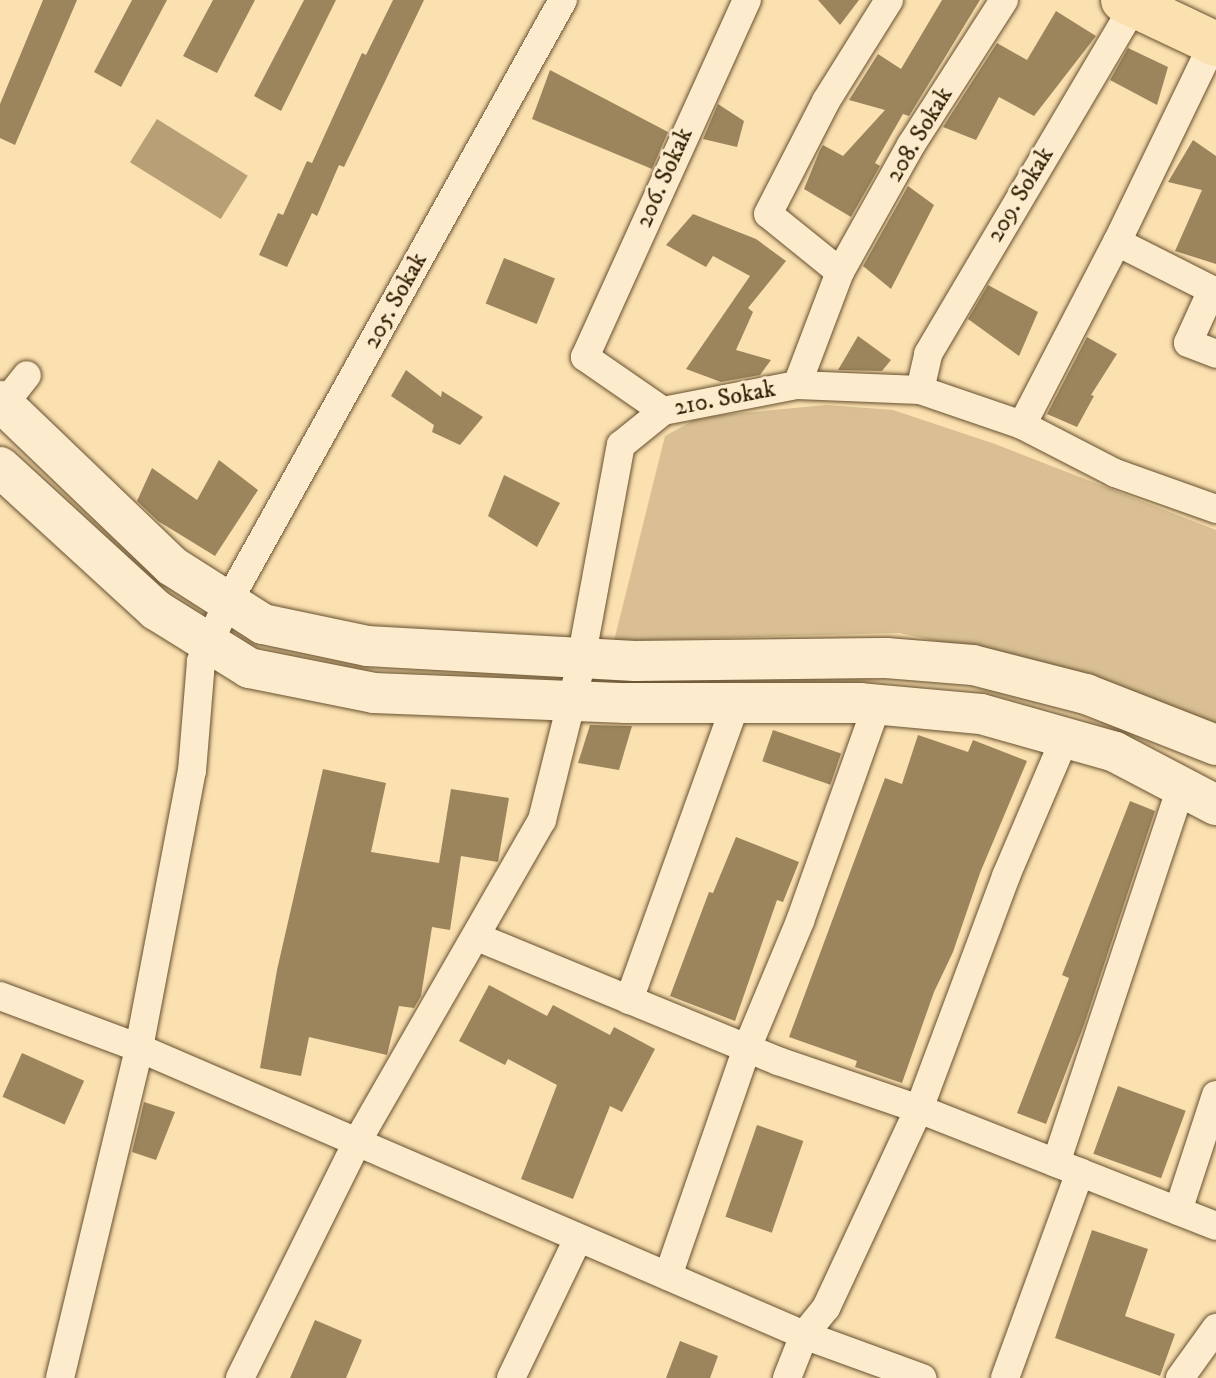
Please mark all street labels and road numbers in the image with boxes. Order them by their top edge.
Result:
street label: 208. Sokak [880,82,960,188]
street label: 206. Sokak [630,124,700,232]
street label: 209. Sokak [981,142,1061,248]
street label: 205. Sokak [358,248,434,354]
street label: 210. Sokak [672,375,778,423]

